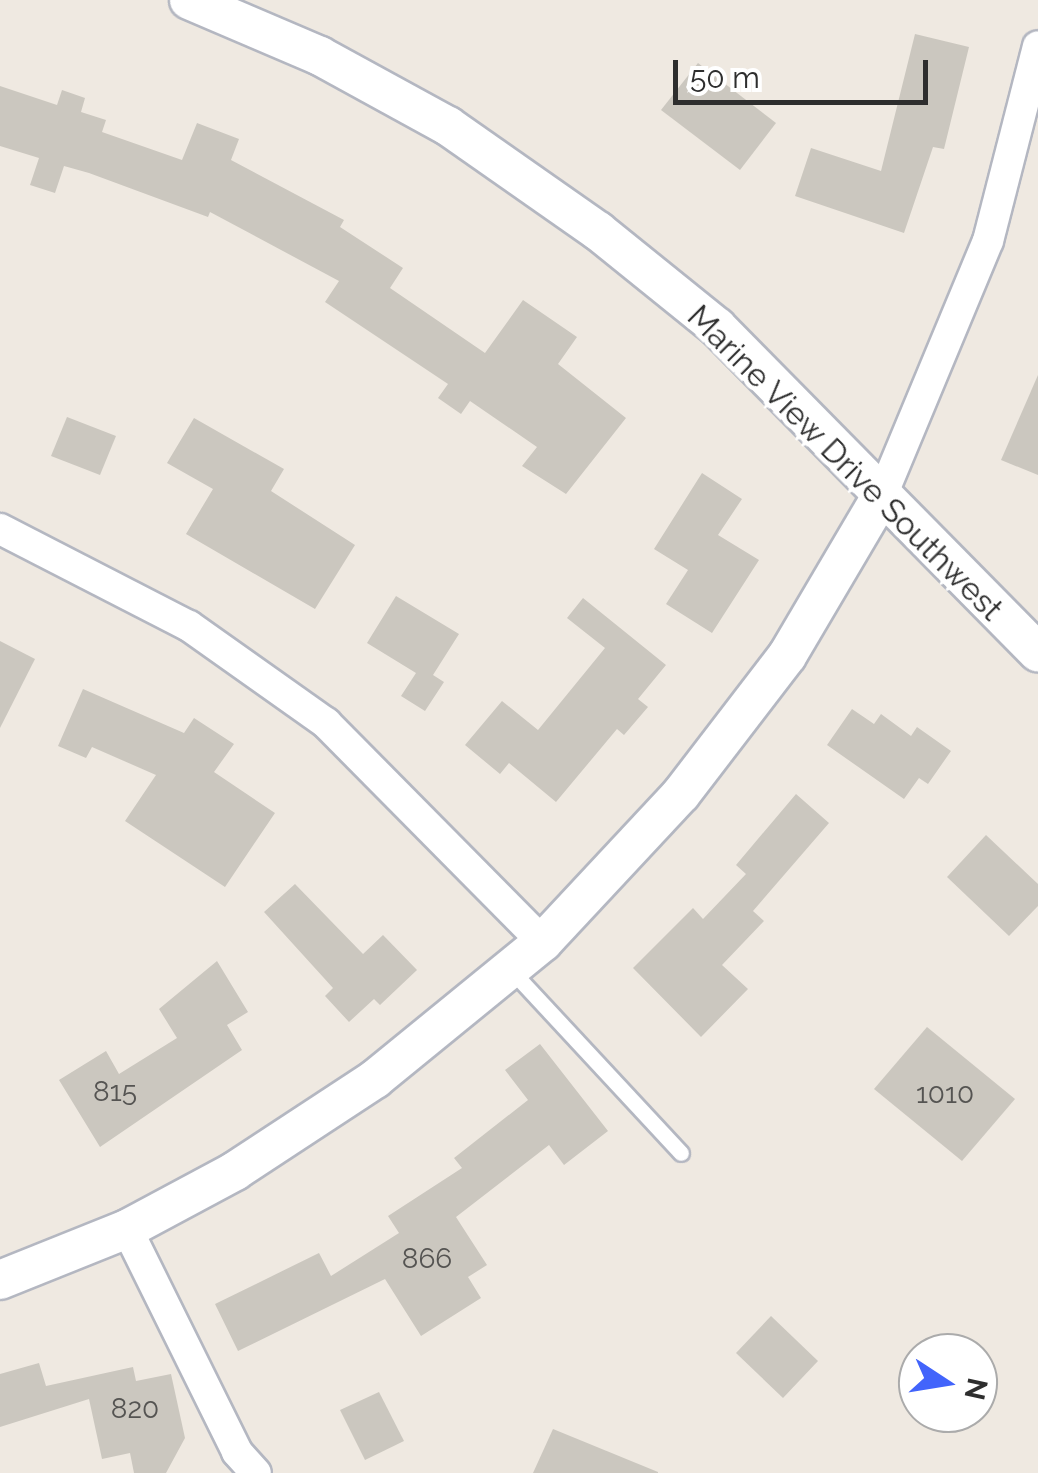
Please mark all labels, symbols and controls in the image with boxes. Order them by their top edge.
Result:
scale bar [678,40,933,102]
text: 50 m [690,60,760,95]
street label: Marine View Drive Southwest [679,297,1011,629]
house number: 815 [93,1075,137,1109]
house number: 1010 [916,1077,974,1111]
house number: 866 [402,1242,452,1276]
north arrow [898,1333,998,1433]
text: N [958,1375,994,1403]
house number: 820 [111,1392,159,1426]

